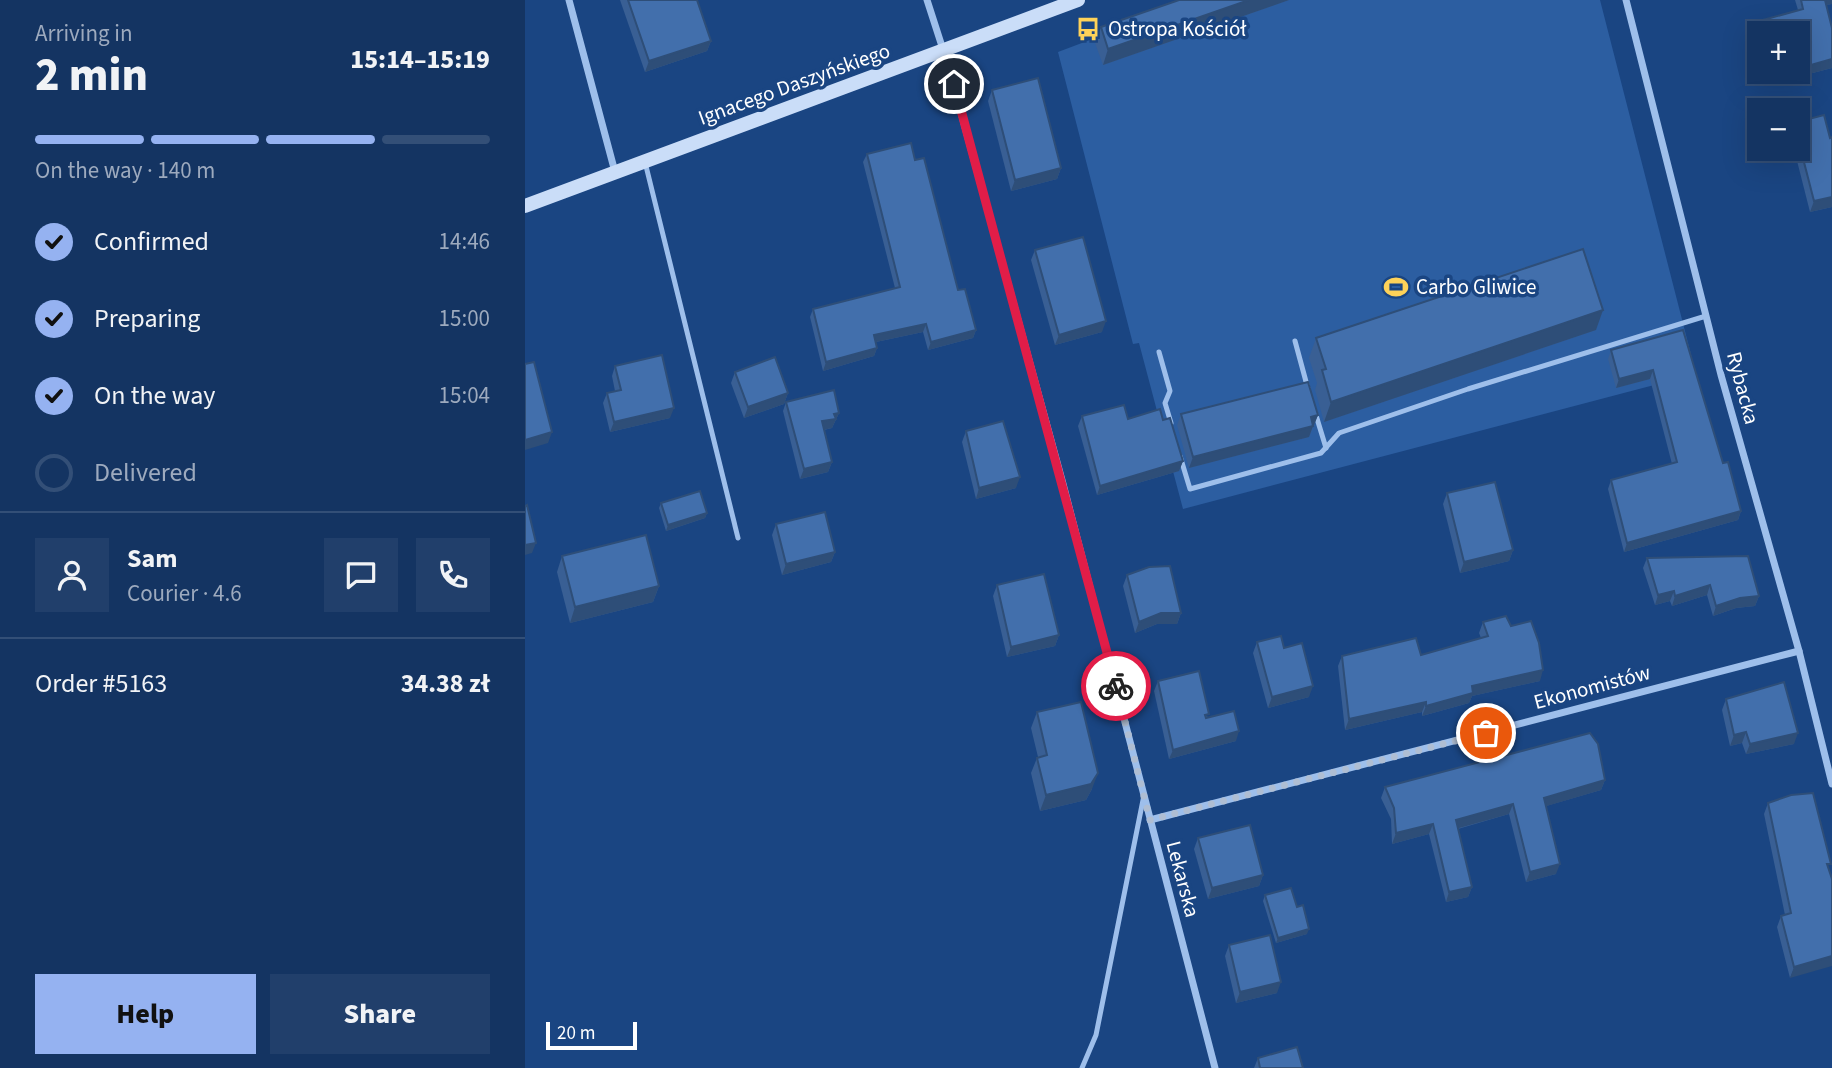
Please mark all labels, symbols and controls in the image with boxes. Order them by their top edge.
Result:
place label: Ostropa Kościół [1108,14,1247,44]
bus stop icon: Ostropa Kościół [1074,15,1102,43]
text: Arriving in [35,17,133,50]
map controls [1747,21,1810,161]
button: + [1747,21,1810,84]
street label: Ignacego Daszyńskiego [694,35,894,133]
text: 15:14–15:19 [350,41,490,78]
text: 2 min [35,43,148,108]
pin [924,54,984,114]
icon: home [935,65,973,103]
button: − [1747,98,1810,161]
text: On the way · 140 m [35,154,215,187]
icon: check [35,223,73,261]
text: Confirmed [94,223,209,260]
text: 14:46 [439,225,490,258]
place label: Carbo Gliwice [1416,272,1536,302]
sports icon: Carbo Gliwice [1382,273,1410,301]
icon: check [35,300,73,338]
text: Preparing [94,300,200,337]
text: 15:00 [439,302,490,335]
street label: Rybacka [1719,348,1767,428]
icon: check [35,377,73,415]
text: On the way [94,377,215,414]
text: 15:04 [439,379,490,412]
text: Delivered [94,454,197,491]
button: person [35,538,109,612]
button: chat [324,538,398,612]
button: phone [416,538,490,612]
text: Sam [127,540,177,577]
text: Courier · 4.6 [127,577,242,610]
courier [1081,651,1151,721]
street label: Ekonomistów [1530,657,1654,717]
text: Order #5163 [35,665,167,702]
text: 34.38 zł [401,665,490,702]
icon: bike [1097,667,1135,705]
pin [1456,703,1516,763]
icon: bag [1467,714,1505,752]
street label: Lekarska [1158,837,1208,921]
button: Help [35,974,256,1054]
button: Share [270,974,490,1054]
scale bar [546,1019,637,1051]
text: 20 m [557,1020,595,1047]

